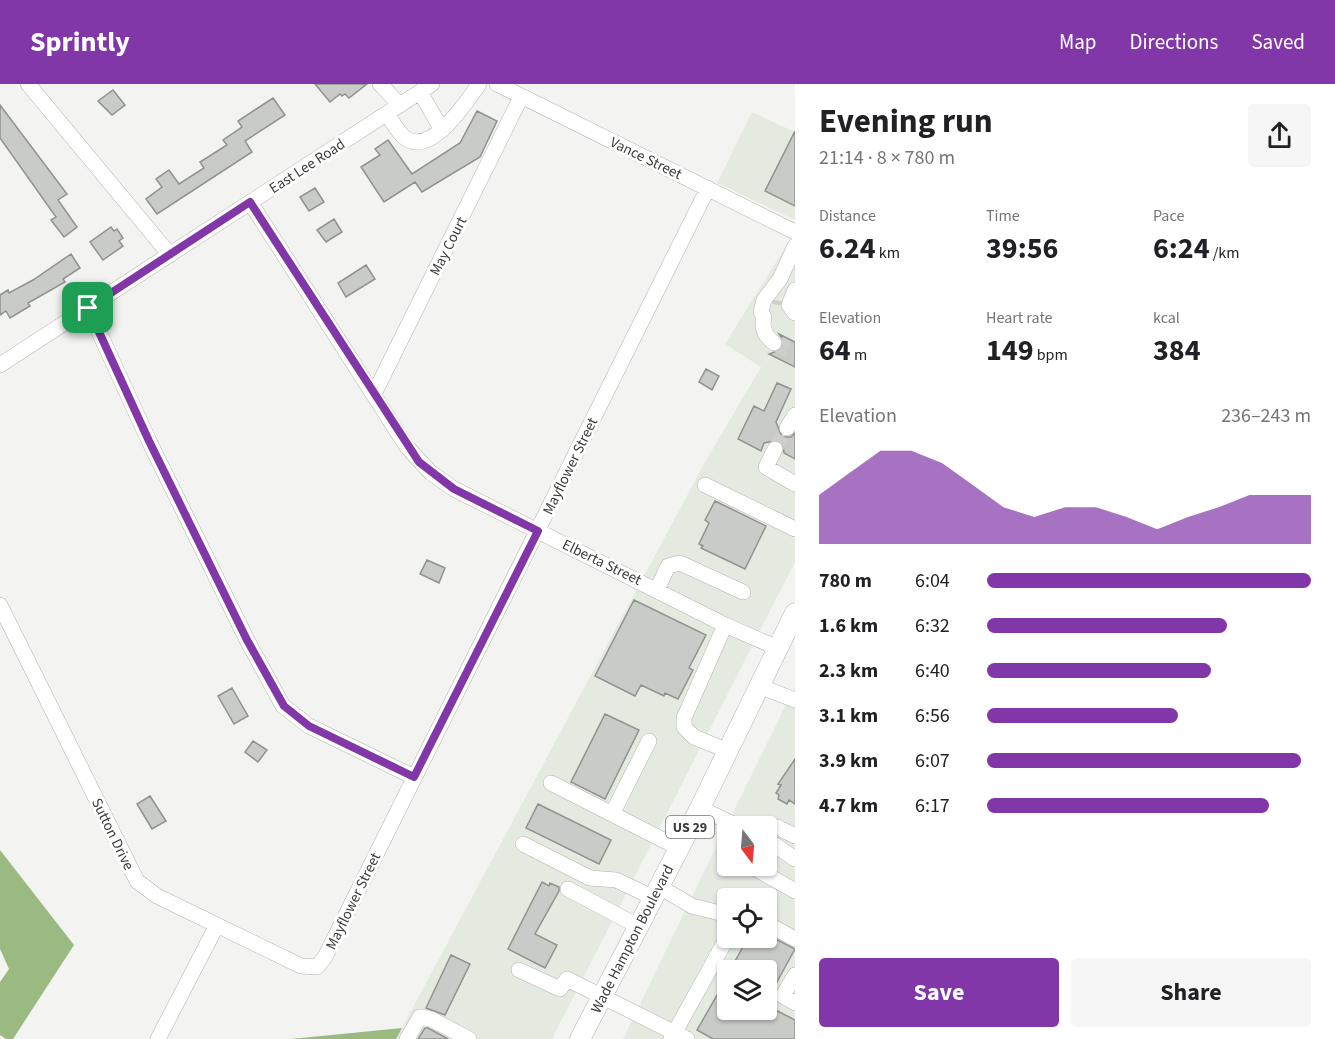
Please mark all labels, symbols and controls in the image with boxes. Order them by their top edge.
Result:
text: Sprintly [30,22,130,62]
text: Map [1059,27,1097,57]
text: Directions [1130,27,1218,57]
text: Saved [1251,27,1305,57]
text: Evening run [819,98,993,145]
button: share [1248,104,1311,167]
street label: Vance Street [606,132,685,185]
street label: East Lee Road [265,134,349,199]
text: 21:14 · 8 × 780 m [819,144,955,172]
text: Distance [819,205,876,227]
text: Time [986,205,1020,227]
text: Pace [1153,205,1184,227]
street label: May Court [425,213,472,279]
text: 6.24 [819,227,876,270]
text: 39:56 [986,227,1058,270]
text: 6:24 [1153,227,1210,270]
text: km [876,242,900,264]
text: /km [1210,242,1240,264]
pin [62,282,113,333]
icon: arrive [71,291,104,324]
text: Elevation [819,307,881,329]
text: Heart rate [986,307,1053,329]
text: kcal [1153,307,1180,329]
text: 64 [819,329,851,372]
text: 149 [986,329,1034,372]
text: 384 [1153,329,1201,372]
text: m [851,344,867,366]
text: bpm [1034,344,1068,366]
text: Elevation [819,402,897,430]
text: 236–243 m [1221,402,1311,430]
street label: Mayflower Street [538,414,603,518]
street label: Elberta Street [559,534,645,591]
text: 780 m [819,567,872,595]
text: 6:04 [915,567,950,595]
text: 1.6 km [819,612,878,640]
text: 6:32 [915,612,950,640]
text: 2.3 km [819,657,878,685]
text: 6:40 [915,657,950,685]
text: 3.1 km [819,702,878,730]
text: 6:56 [915,702,950,730]
text: 3.9 km [819,747,878,775]
text: 6:07 [915,747,950,775]
text: 4.7 km [819,792,878,820]
text: 6:17 [915,792,950,820]
street label: Sutton Drive [86,795,139,874]
road number: US 29 [666,816,714,838]
north arrow [717,816,777,876]
map controls [717,816,777,1020]
street label: Mayflower Street [321,849,386,953]
street label: Wade Hampton Boulevard [586,861,679,1017]
button: locate [717,888,777,948]
button: Save [819,958,1059,1027]
button: Share [1071,958,1311,1027]
button: layers [717,960,777,1020]

